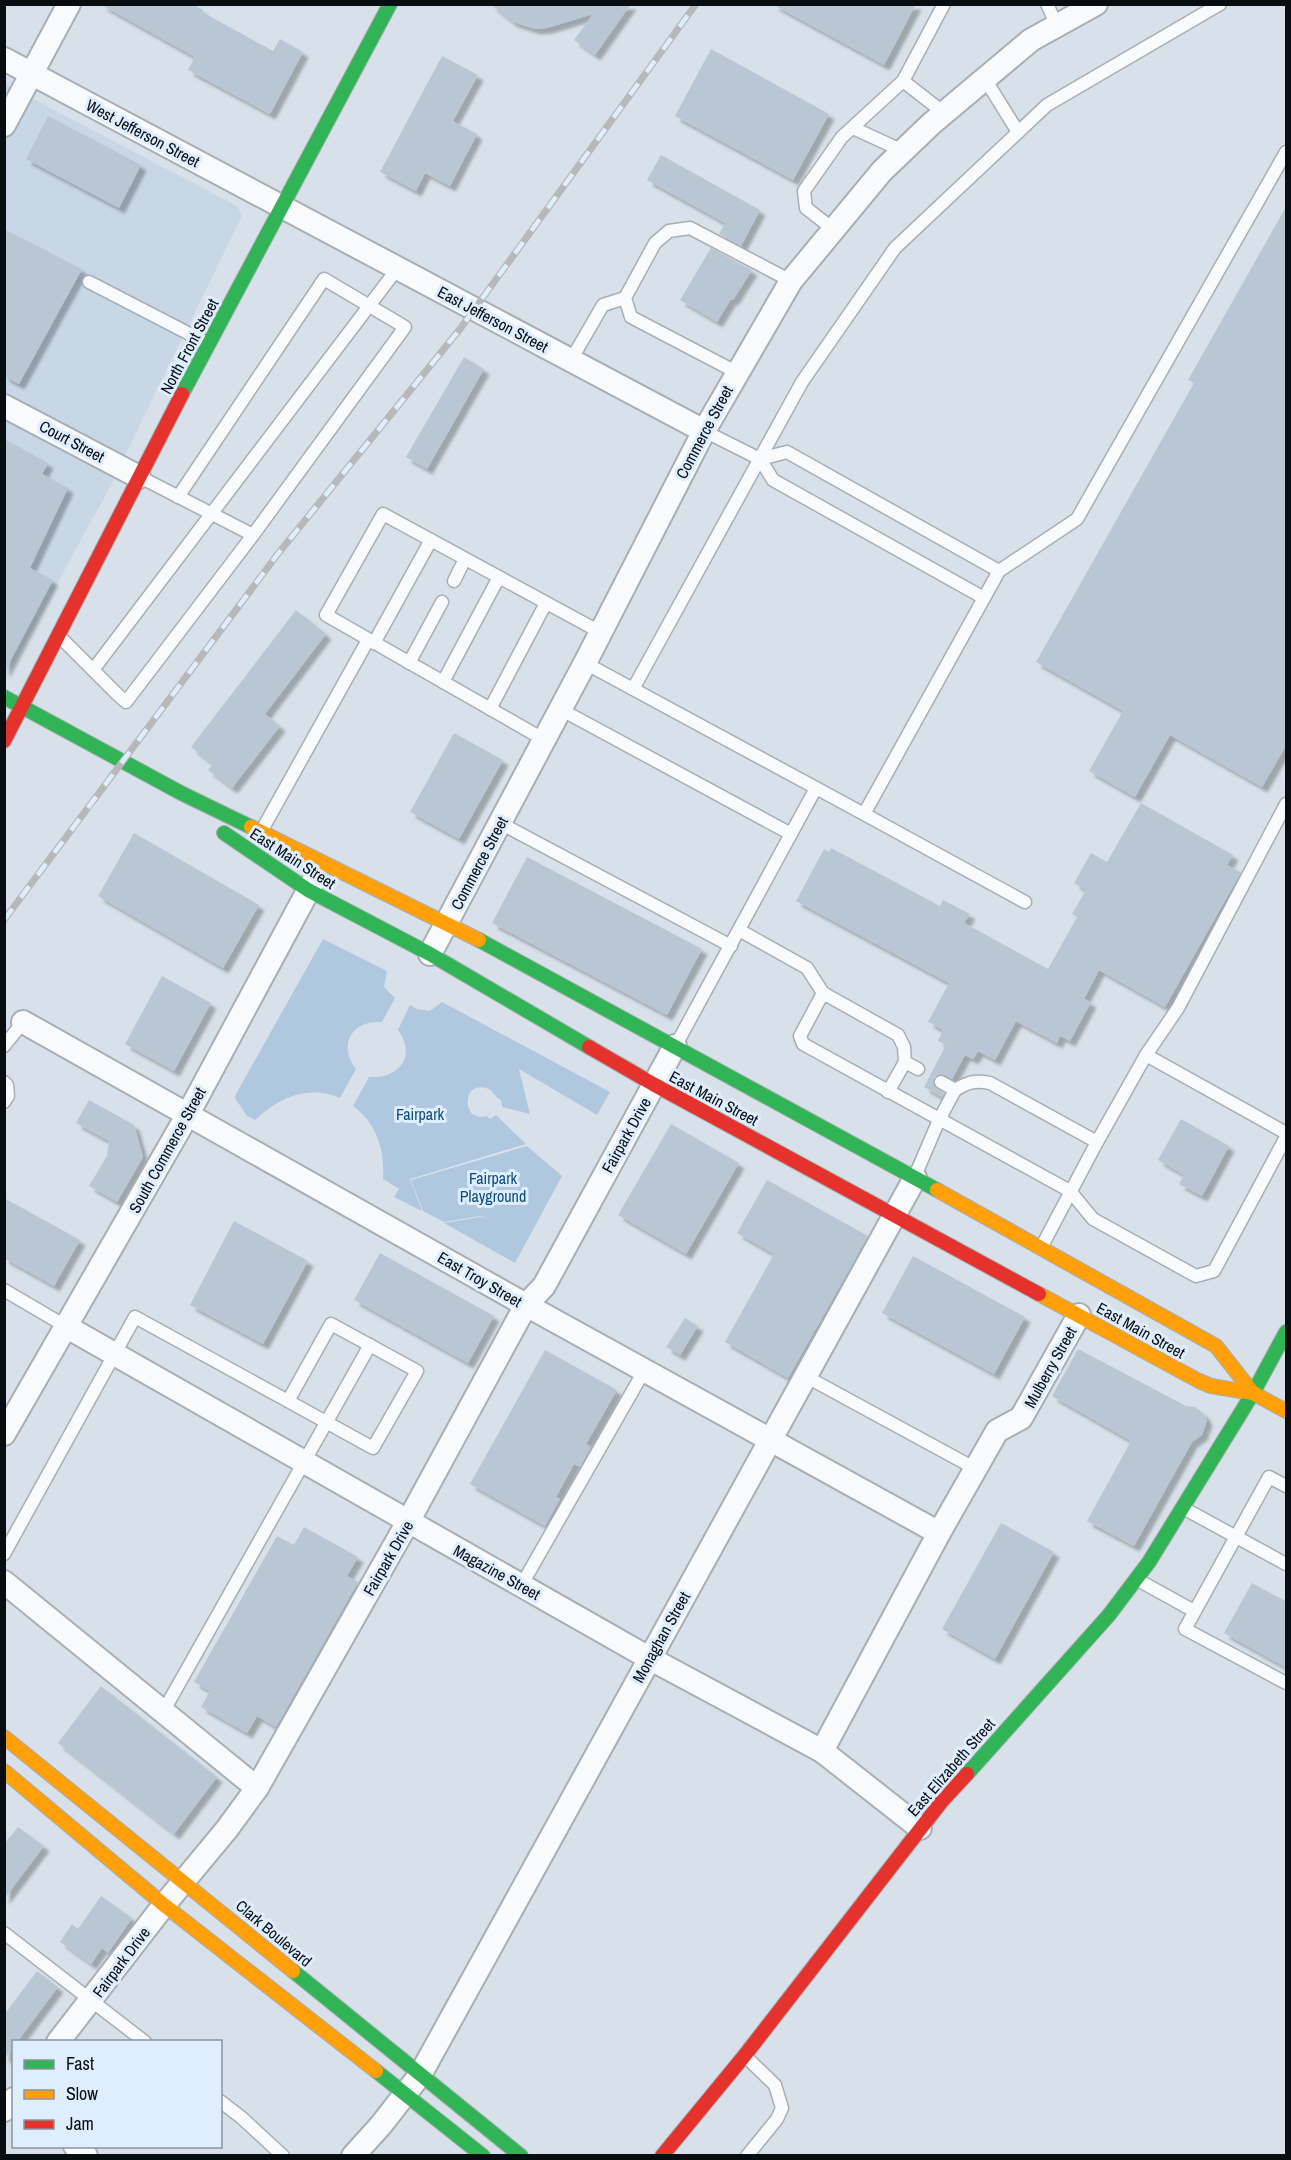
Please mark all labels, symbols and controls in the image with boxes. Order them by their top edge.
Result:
street label: West Jefferson Street [82,94,204,172]
street label: East Jefferson Street [434,281,552,358]
street label: North Front Street [155,294,224,398]
street label: Commerce Street [670,381,738,483]
street label: Court Street [36,415,109,467]
street label: Commerce Street [445,812,513,914]
street label: East Main Street [246,822,340,894]
street label: East Main Street [666,1065,763,1131]
street label: South Commerce Street [123,1083,211,1217]
street label: Fairpark Drive [596,1093,656,1177]
park label: Fairpark [396,1103,445,1125]
park label: Fairpark Playground [460,1167,526,1207]
street label: East Troy Street [434,1246,527,1312]
street label: East Main Street [1093,1297,1189,1363]
street label: Mulberry Street [1019,1322,1082,1412]
street label: Fairpark Drive [358,1516,418,1600]
street label: Magazine Street [450,1539,545,1605]
street label: Monaghan Street [627,1587,695,1686]
street label: East Elizabeth Street [902,1713,1000,1821]
street label: Clark Boulevard [231,1895,317,1971]
street label: Fairpark Drive [87,1922,155,2002]
legend [12,2040,222,2148]
text: Fast [66,2051,94,2076]
text: Slow [66,2081,98,2106]
text: Jam [66,2111,94,2136]

